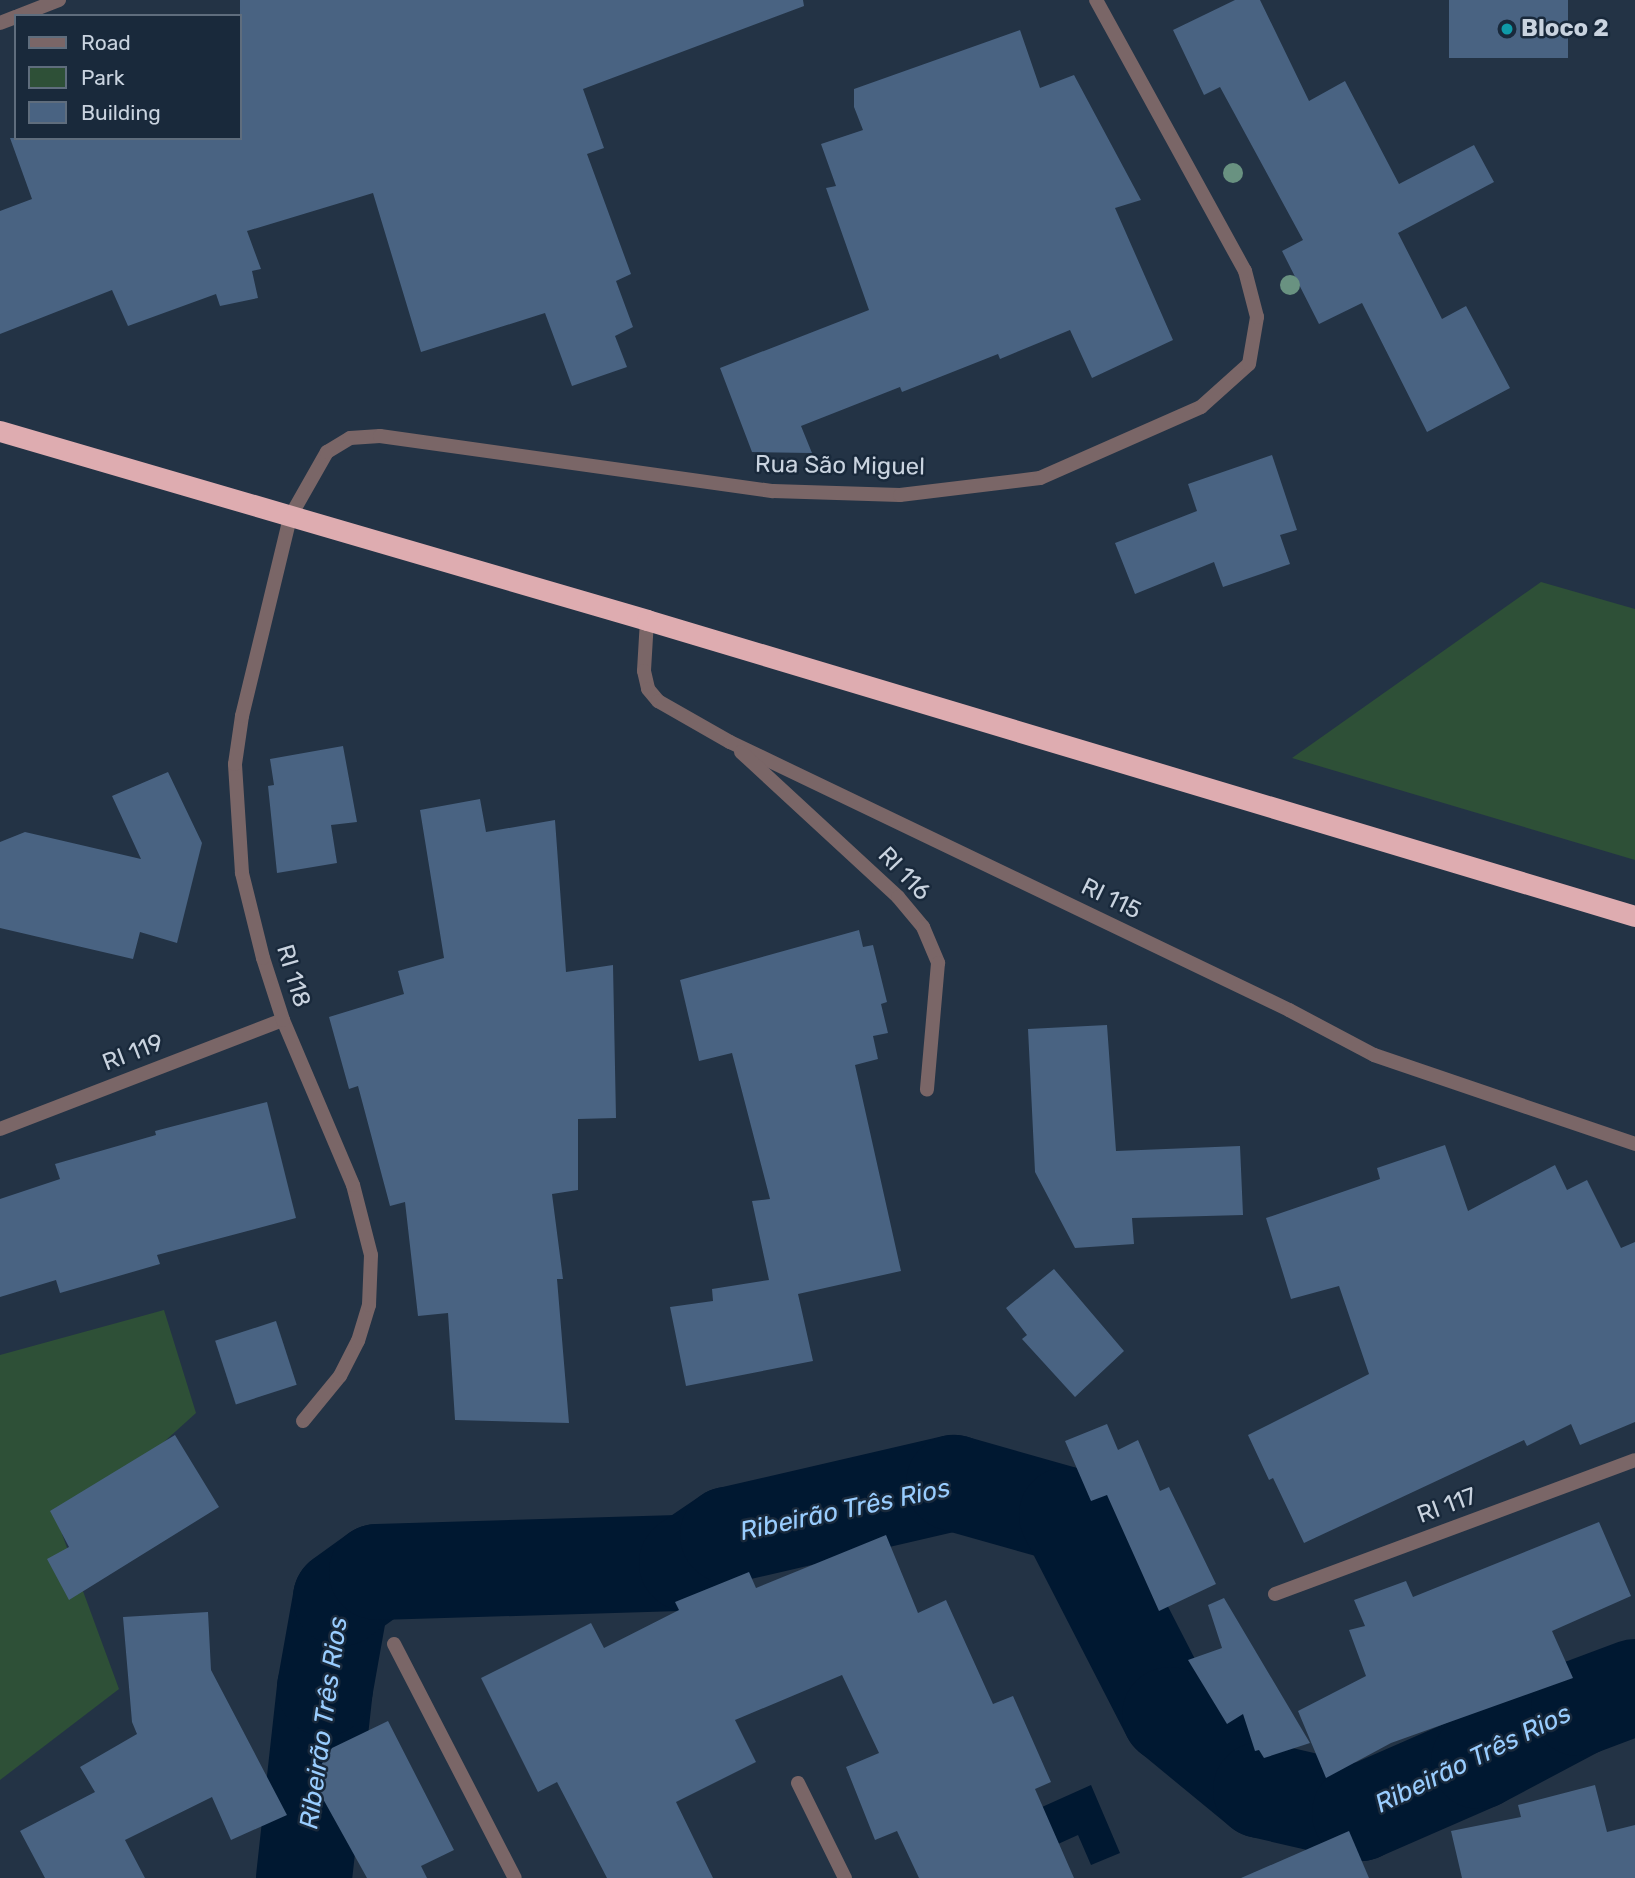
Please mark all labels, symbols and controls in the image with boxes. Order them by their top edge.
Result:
legend [14,14,242,140]
place label: Bloco 2 [1521,15,1609,43]
marker: Bloco 2 [1499,21,1515,37]
text: Road [81,30,131,55]
text: Park [81,65,125,90]
text: Building [81,100,161,125]
street label: Rua São Miguel [755,450,925,482]
street label: RI 116 [872,841,936,907]
street label: RI 115 [1076,872,1146,926]
street label: RI 118 [270,941,316,1011]
street label: RI 119 [98,1028,168,1078]
water label: Ribeirão Três Rios [737,1472,953,1548]
street label: RI 117 [1413,1482,1481,1530]
water label: Ribeirão Três Rios [294,1614,354,1832]
water label: Ribeirão Três Rios [1370,1698,1576,1820]

